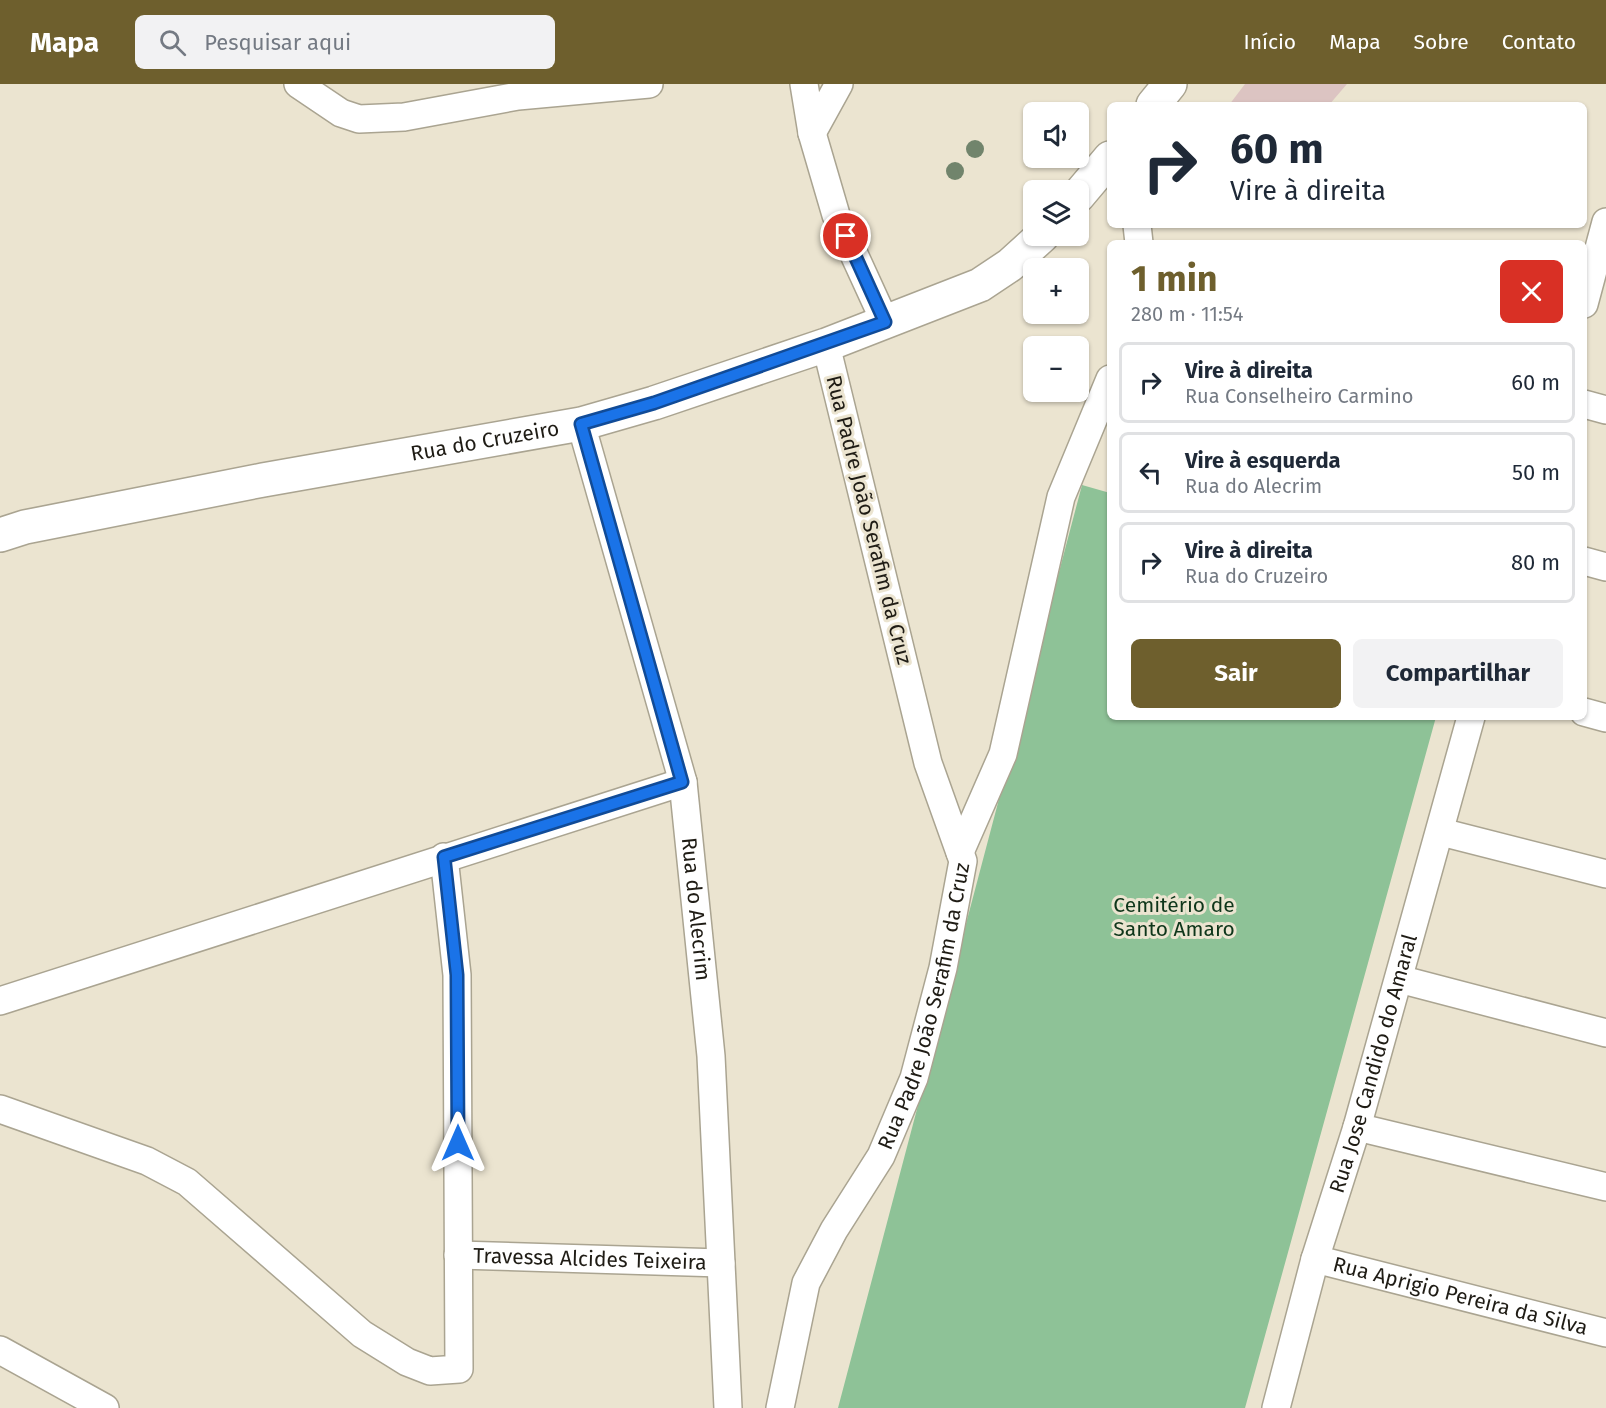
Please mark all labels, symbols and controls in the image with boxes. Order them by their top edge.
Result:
search box [135,15,555,69]
text: Mapa [30,26,99,59]
icon: search [156,26,189,59]
text: Pesquisar aqui [204,29,351,56]
text: Início [1243,29,1296,55]
text: Mapa [1329,29,1381,55]
text: Sobre [1414,29,1469,55]
text: Contato [1502,29,1576,55]
map controls [1023,102,1089,402]
button: sound [1023,102,1089,168]
text: 60 m [1230,124,1324,174]
icon: right [1131,126,1209,204]
text: Vire à direita [1230,175,1386,207]
button: layers [1023,180,1089,246]
pin [820,210,871,261]
icon: arrive [829,219,862,252]
text: 1 min [1131,257,1218,301]
button: + [1023,258,1089,324]
button: close [1500,260,1563,323]
text: 280 m · 11:54 [1131,302,1244,326]
button: − [1023,336,1089,402]
text: Vire à direita [1185,357,1313,384]
icon: right [1134,366,1167,399]
text: 60 m [1511,369,1560,396]
street label: Rua Padre João Serafim da Cruz [820,373,918,667]
text: Rua Conselheiro Carmino [1185,384,1413,408]
street label: Rua do Cruzeiro [408,415,561,467]
text: Vire à esquerda [1185,447,1341,474]
icon: left [1134,456,1167,489]
text: 50 m [1512,459,1560,486]
text: Rua do Alecrim [1185,474,1322,498]
text: Vire à direita [1185,537,1313,564]
icon: right [1134,546,1167,579]
text: 80 m [1511,549,1560,576]
text: Rua do Cruzeiro [1185,564,1328,588]
button: Sair [1131,639,1341,708]
button: Compartilhar [1353,639,1563,708]
street label: Rua do Alecrim [676,836,716,982]
street label: Rua Padre João Serafim da Cruz [872,861,975,1154]
park label: Cemitério de Santo Amaro [1113,892,1235,942]
street label: Rua Jose Candido do Amaral [1324,931,1423,1196]
position arrow [426,1111,490,1175]
street label: Travessa Alcides Teixeira [473,1242,707,1276]
street label: Rua Aprigio Pereira da Silva [1330,1251,1590,1341]

